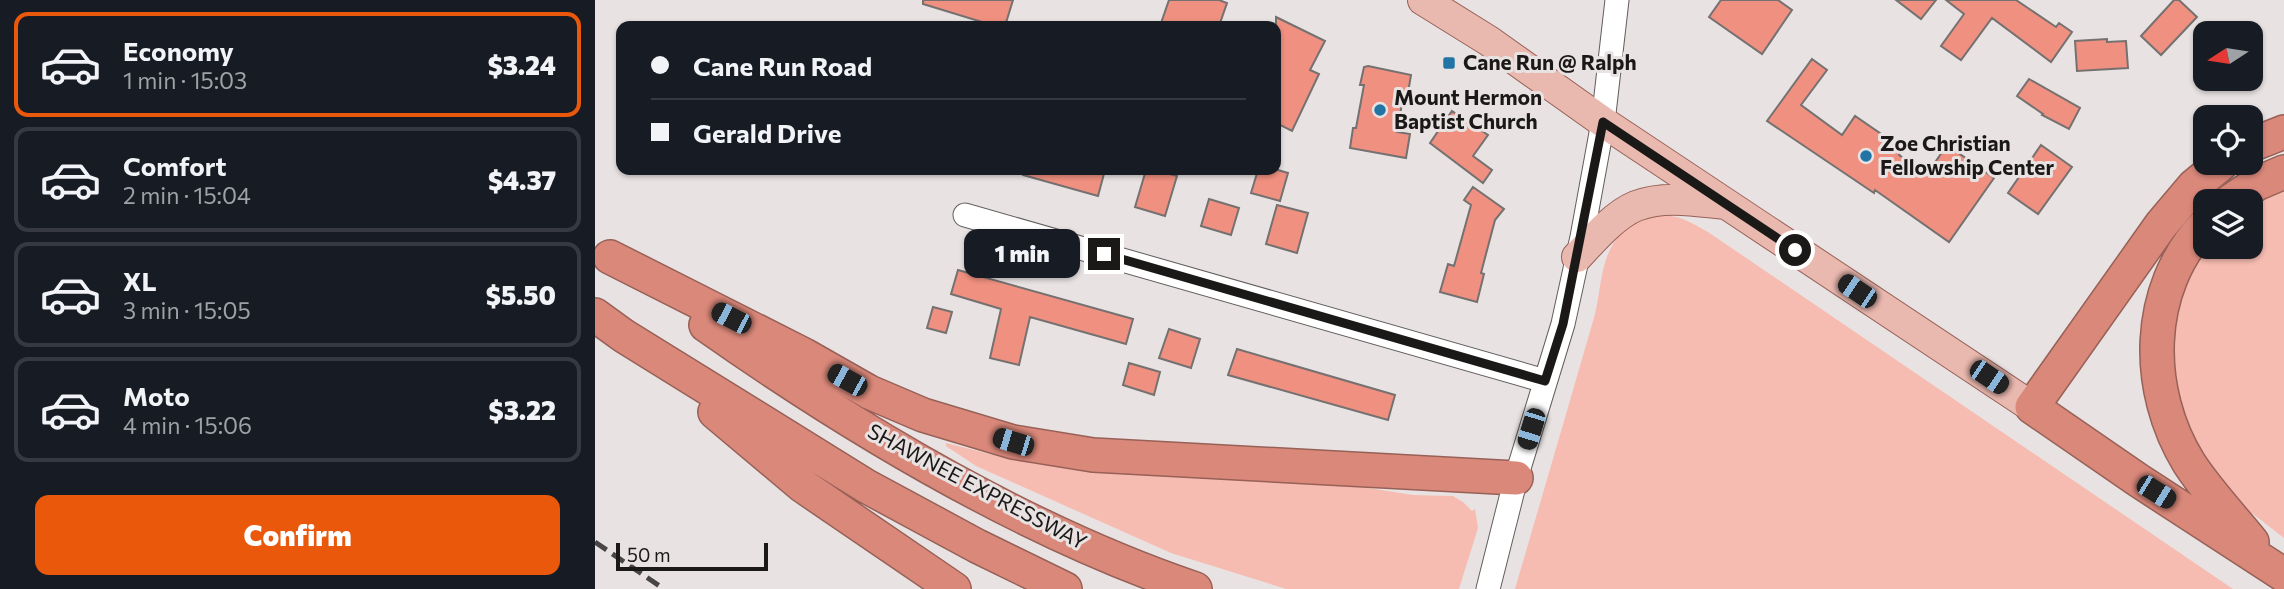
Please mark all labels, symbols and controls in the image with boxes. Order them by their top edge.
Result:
north arrow [2193,21,2263,91]
map controls [2193,21,2263,259]
icon: car [39,33,102,96]
text: Economy [123,35,234,66]
text: $3.24 [488,49,556,80]
place label: Cane Run @ Ralph [1463,49,1637,74]
text: Cane Run Road [693,50,872,81]
marker: Cane Run @ Ralph [1441,55,1457,71]
text: 1 min · 15:03 [123,66,247,94]
place label: Mount Hermon Baptist Church [1394,84,1542,133]
marker: Mount Hermon Baptist Church [1372,102,1388,118]
button: locate [2193,105,2263,175]
text: Gerald Drive [693,117,841,148]
place label: Zoe Christian Fellowship Center [1880,130,2054,179]
icon: car [39,148,102,211]
marker: Zoe Christian Fellowship Center [1858,148,1874,164]
text: Comfort [123,150,226,181]
text: $4.37 [488,164,556,195]
text: 2 min · 15:04 [123,181,251,209]
button: layers [2193,189,2263,259]
callout: 1 min [964,230,1079,278]
route start [1779,234,1811,266]
route end [1088,238,1120,270]
text: 1 min [994,239,1050,267]
icon: car [39,263,102,326]
text: XL [123,265,157,296]
car [1834,271,1881,311]
text: $5.50 [486,279,556,310]
text: 3 min · 15:05 [123,296,251,324]
car [708,299,755,337]
car [1966,357,2013,397]
car [824,361,871,399]
icon: car [39,378,102,441]
text: Moto [123,380,190,411]
text: $3.22 [489,394,556,425]
car [1515,406,1548,452]
text: 4 min · 15:06 [123,411,252,439]
street label: SHAWNEE EXPRESSWAY [864,417,1092,554]
car [990,426,1037,458]
car [2133,472,2180,512]
button: Confirm [35,495,560,575]
scale bar [616,540,768,572]
text: 50 m [627,543,671,566]

